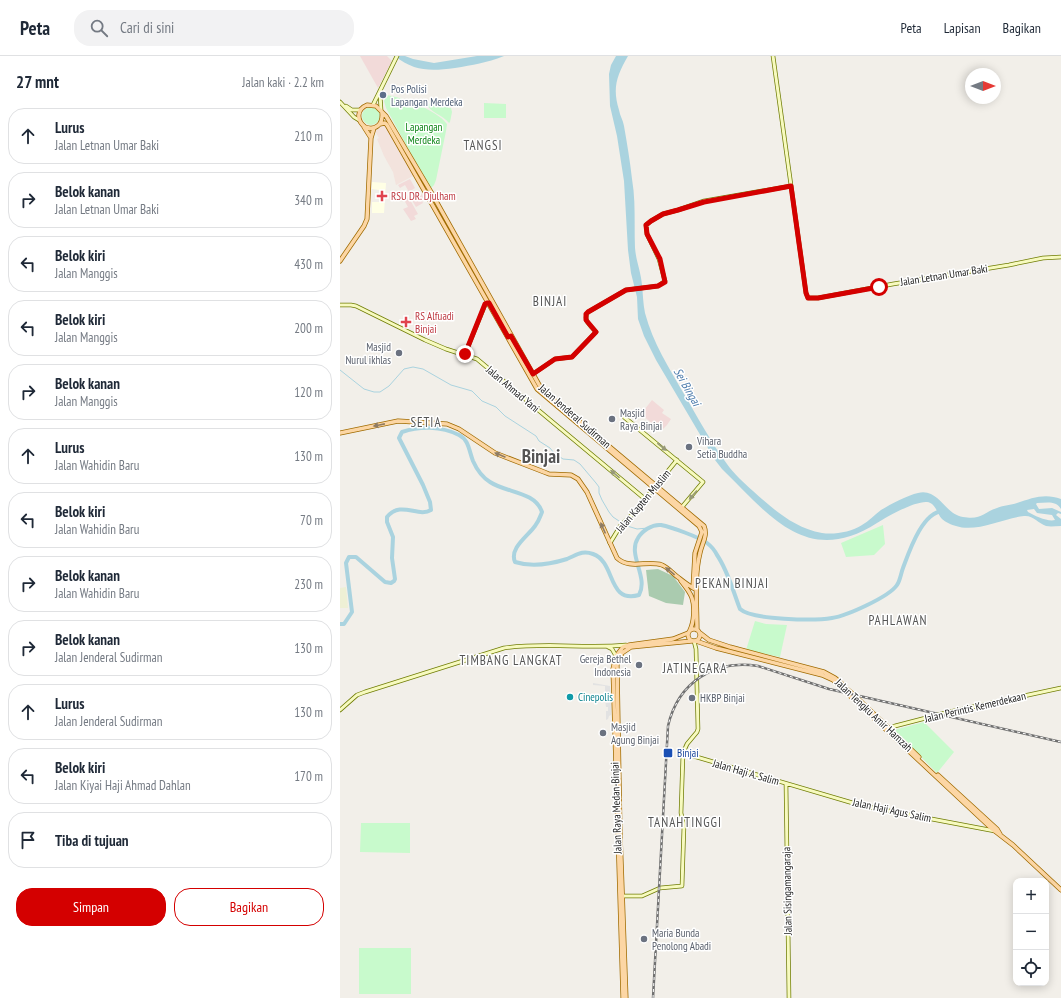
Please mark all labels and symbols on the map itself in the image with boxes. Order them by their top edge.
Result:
north arrow [965,68,1001,104]
place label: Pos Polisi Lapangan Merdeka [391,82,463,109]
marker: Pos Polisi Lapangan Merdeka [378,90,388,100]
park label: Lapangan Merdeka [406,120,443,147]
district label: TANGSI [463,137,503,154]
place label: RSU DR. Djulham [391,189,456,203]
marker: RSU DR. Djulham [376,190,388,202]
street label: Jalan Letnan Umar Baki [898,261,989,289]
route start [870,278,888,296]
district label: BINJAI [533,293,567,310]
place label: RS Alfuadi Binjai [415,309,454,336]
marker: RS Alfuadi Binjai [400,316,412,328]
place label: Masjid Nurul ikhlas [345,340,391,367]
route end [456,345,474,363]
marker: Masjid Nurul ikhlas [394,348,404,358]
street label: Jalan Ahmad Yani [483,362,543,415]
water label: Sei Bingai [671,365,705,410]
street label: Jalan Jenderal Sudirman [535,380,614,451]
place label: Masjid Raya Binjai [620,406,662,433]
district label: SETIA [410,414,442,431]
marker: Masjid Raya Binjai [607,414,617,424]
one-way arrow [373,422,385,428]
place label: Vihara Setia Buddha [696,434,747,461]
marker: Vihara Setia Buddha [684,442,694,452]
one-way arrow [656,443,667,452]
district label: Binjai [522,444,560,468]
one-way arrow [494,452,505,458]
street label: Jalan Kapten Muslim [612,467,673,536]
one-way arrow [610,469,620,478]
one-way arrow [688,489,697,500]
one-way arrow [600,523,606,534]
one-way arrow [664,566,675,575]
district label: PEKAN BINJAI [695,575,769,592]
district label: PAHLAWAN [868,612,928,629]
district label: TIMBANG LANGKAT [460,652,562,669]
place label: Gereja Bethel Indonesia [580,652,631,679]
marker: Gereja Bethel Indonesia [634,660,644,670]
district label: JATINEGARA [662,660,727,677]
street label: Jalan Tengku Amir Hamzah [832,675,916,755]
street label: Jalan Perintis Kemerdekaan [922,688,1027,726]
place label: Cinepolis [578,690,613,704]
place label: HKBP Binjai [700,691,745,705]
marker: Cinepolis [565,692,575,702]
marker: HKBP Binjai [687,693,697,703]
place label: Masjid Agung Binjai [611,720,659,747]
marker: Masjid Agung Binjai [598,728,608,738]
place label: Binjai [677,746,699,760]
marker: Binjai [662,747,674,759]
street label: Jalan Haji A. Salim [710,756,781,788]
street label: Jalan Raya Medan-Binjai [607,762,625,855]
street label: Jalan Haji Agus Salim [850,795,933,825]
district label: TANAHTINGGI [648,814,722,831]
street label: Jalan Sisingamangaraja [779,847,795,936]
place label: Maria Bunda Penolong Abadi [652,926,711,953]
marker: Maria Bunda Penolong Abadi [639,934,649,944]

